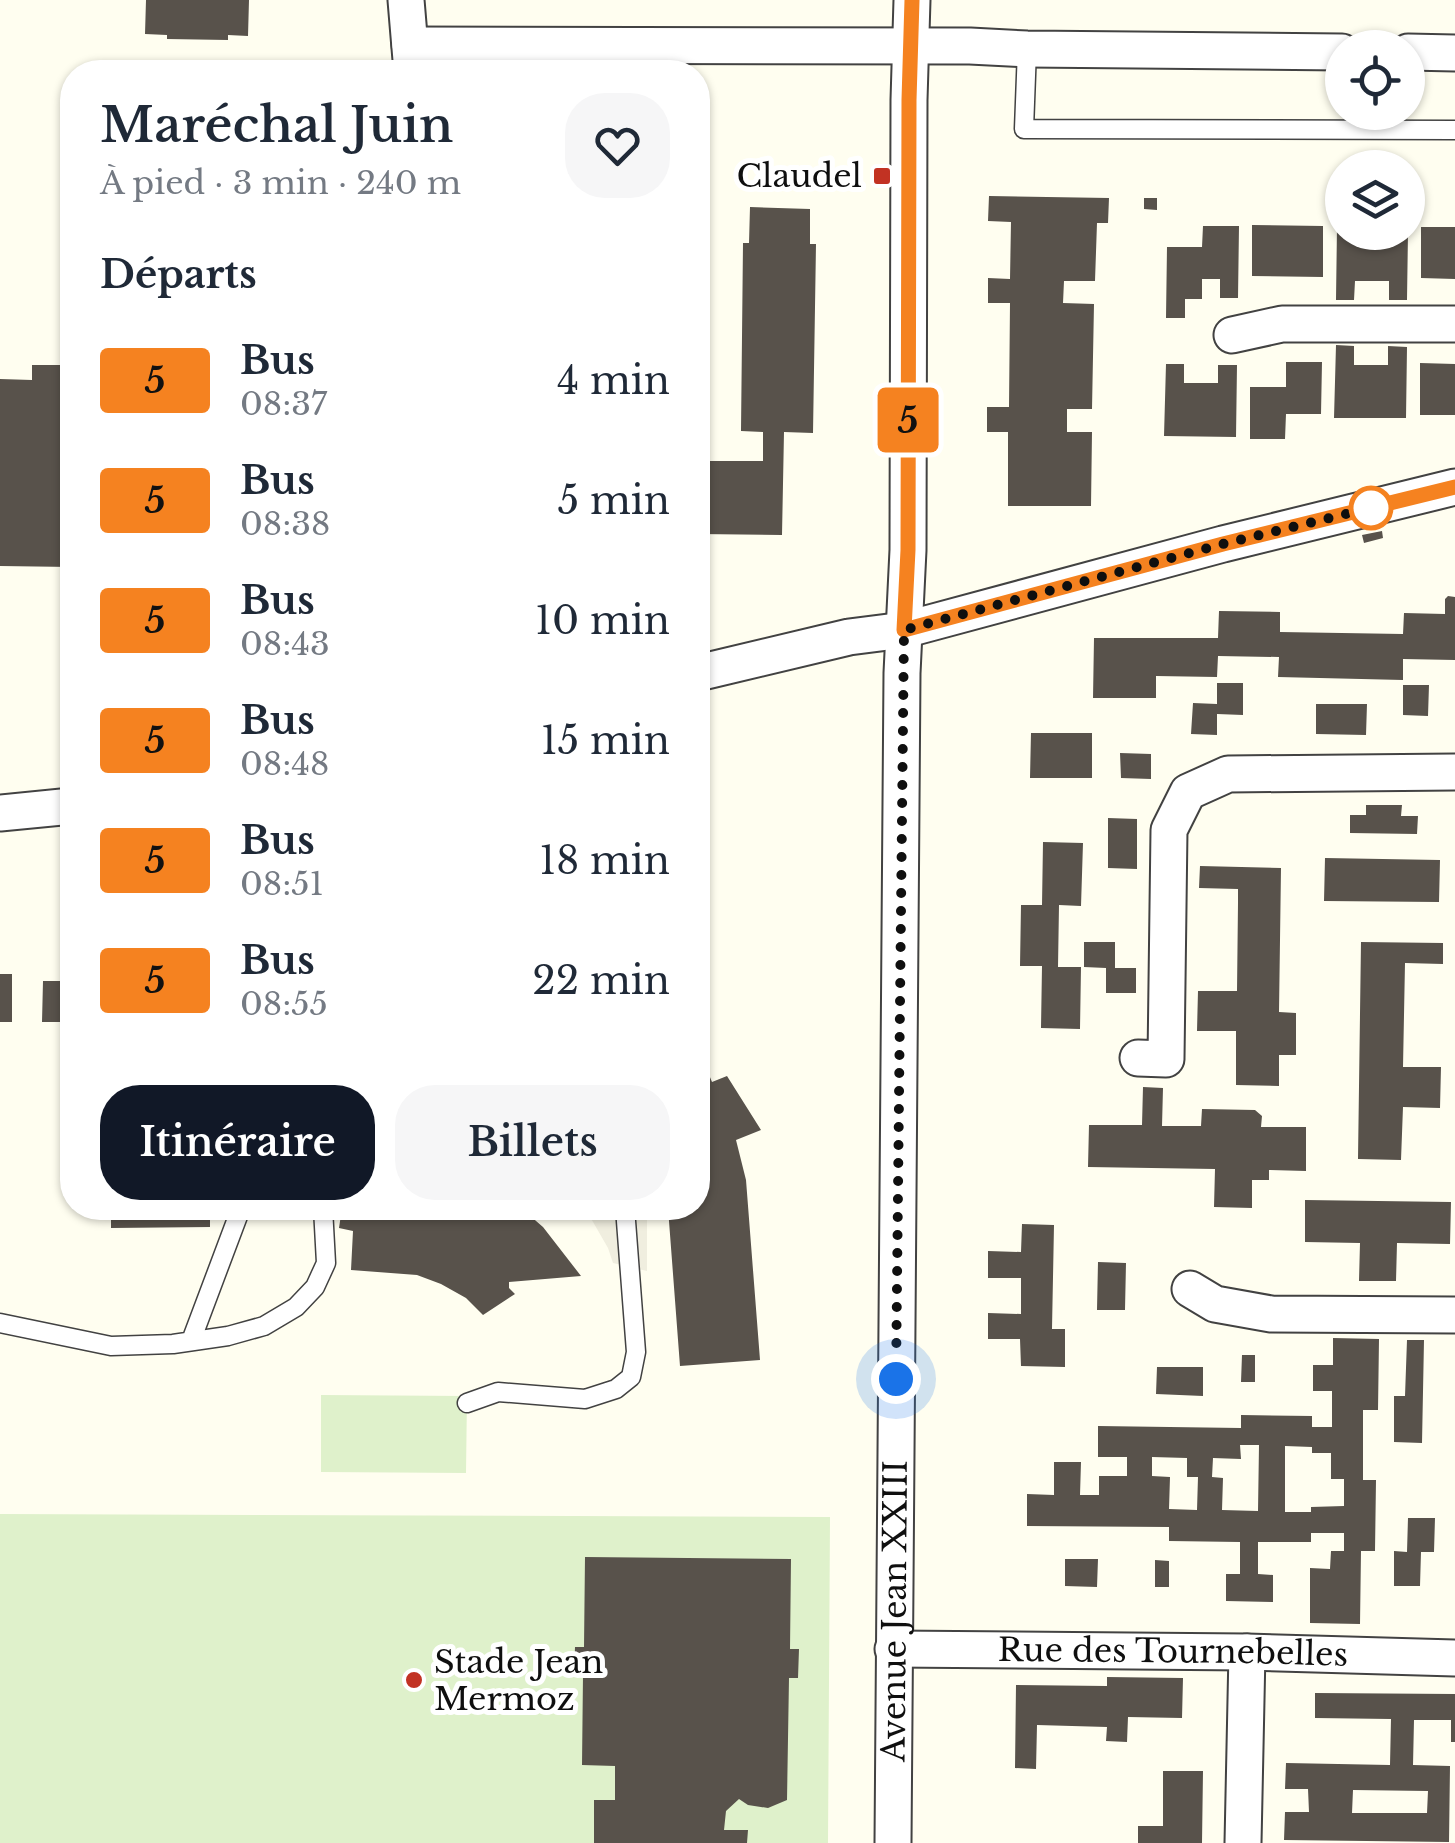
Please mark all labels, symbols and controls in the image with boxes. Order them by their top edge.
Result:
map controls [1325,30,1425,250]
button: locate [1325,30,1425,130]
button: heart [565,93,670,198]
text: Maréchal Juin [100,95,453,155]
button: layers [1325,150,1425,250]
place label: Claudel [736,156,862,196]
text: À pied · 3 min · 240 m [100,163,461,203]
marker: Claudel [871,165,893,187]
text: Départs [100,251,257,298]
text: Bus [240,337,315,384]
text: 4 min [557,357,670,404]
text: 5 [145,359,165,402]
text: 08:37 [240,384,327,424]
line badge: 5 [876,388,940,452]
text: 5 [898,399,918,442]
text: Bus [240,457,315,504]
text: 5 min [558,477,670,524]
text: 5 [145,479,165,522]
unlabelled marker [1350,487,1392,529]
text: 08:38 [240,504,330,544]
text: Bus [240,577,315,624]
text: 10 min [535,597,670,644]
text: 5 [145,599,165,642]
text: 08:43 [240,624,330,664]
text: Bus [240,697,315,744]
text: 15 min [541,717,670,764]
text: 5 [145,719,165,762]
text: 08:48 [240,744,329,784]
text: Bus [240,817,315,864]
text: 18 min [539,837,670,884]
text: 5 [145,839,165,882]
text: 08:51 [240,864,324,904]
text: Bus [240,937,315,984]
text: 22 min [532,957,670,1004]
text: 5 [145,959,165,1002]
text: 08:55 [240,984,328,1024]
button: Itinéraire [100,1085,375,1200]
button: Billets [395,1085,670,1200]
your location [871,1354,921,1404]
street label: Avenue Jean XXIII [874,1460,916,1763]
street label: Rue des Tournebelles [998,1630,1349,1675]
place label: Stade Jean Mermoz [434,1642,603,1719]
marker: Stade Jean Mermoz [403,1669,425,1691]

